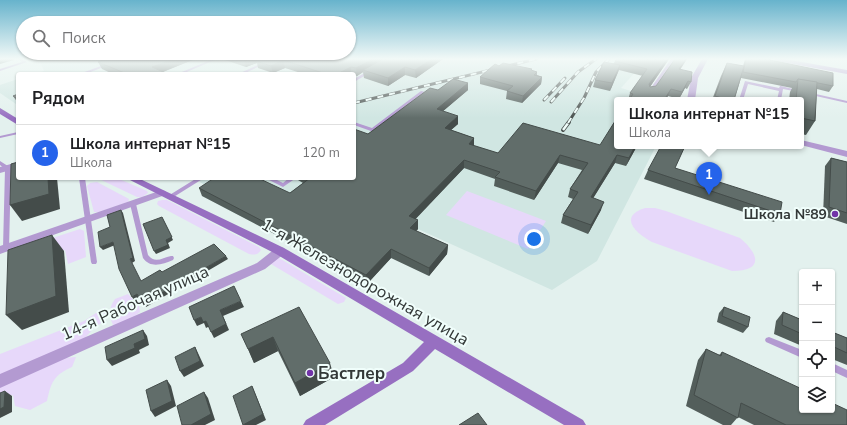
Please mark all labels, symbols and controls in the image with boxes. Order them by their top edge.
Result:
search box [16,16,356,60]
icon: search [30,27,52,49]
text: Поиск [62,28,106,48]
text: Рядом [32,87,85,110]
popup [614,97,804,149]
text: Школа интернат №15 [629,104,789,124]
text: Школа [629,124,671,142]
text: Школа интернат №15 [70,134,231,154]
text: 1 [41,144,49,162]
text: 120 m [302,144,340,162]
text: Школа [70,154,112,172]
pin: 1 [696,162,722,195]
place label: Школа №89 [744,205,827,224]
marker: Школа №89 [830,209,840,219]
street label: 1-я Железнодорожная улица [257,213,473,351]
your location [524,229,544,249]
street label: 14-я Рабочая улица [57,260,213,346]
map controls [799,269,835,413]
button: + [799,269,835,305]
button: − [799,305,835,341]
button: locate [799,341,835,377]
place label: Бастлер [318,362,385,385]
marker: Бастлер [305,368,315,378]
button: layers [799,377,835,413]

